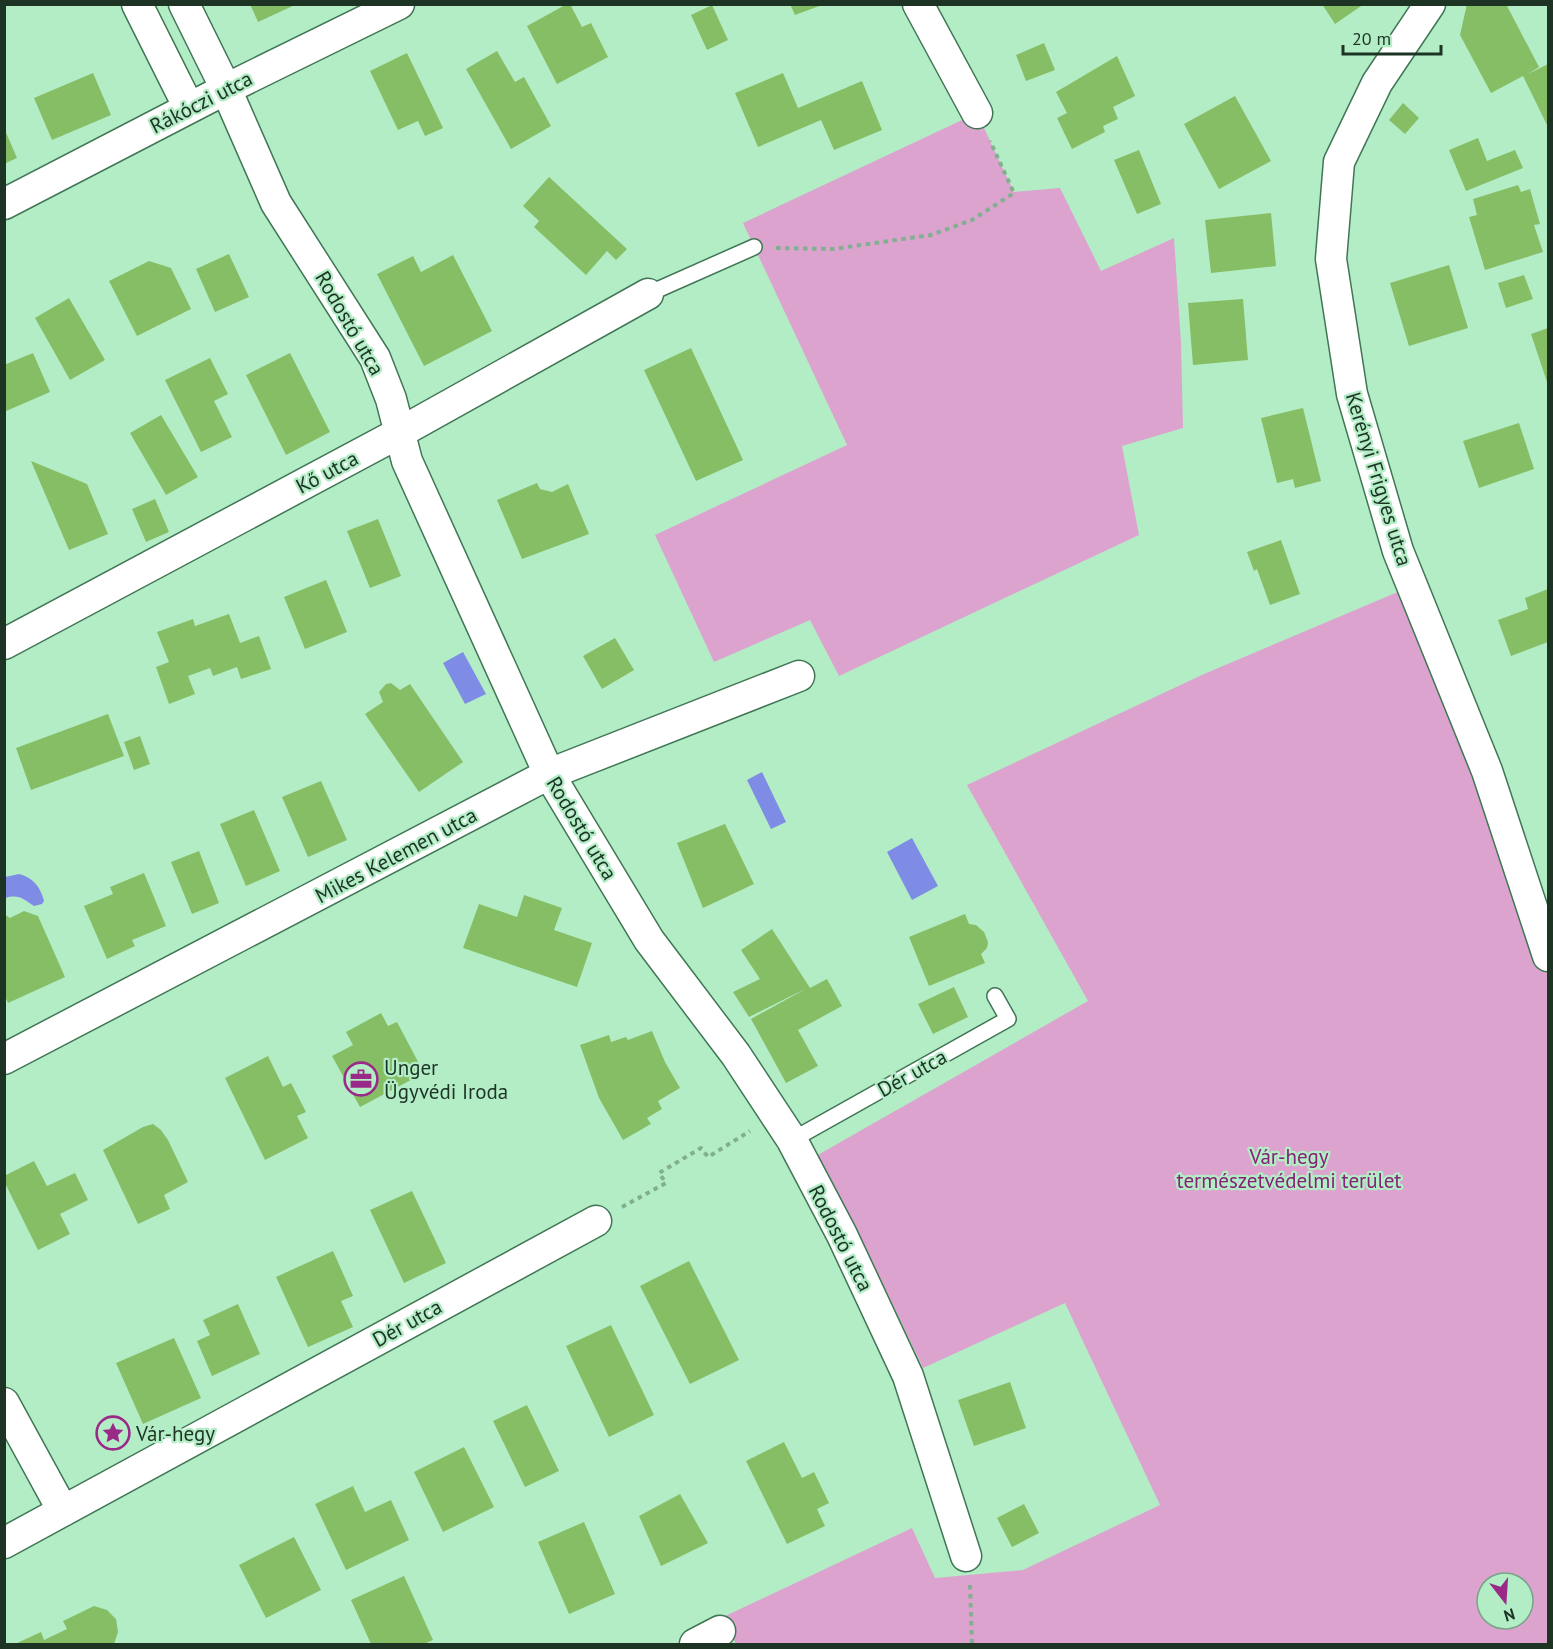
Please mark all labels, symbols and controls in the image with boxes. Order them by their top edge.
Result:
scale bar [1343,18,1440,56]
text: 20 m [1352,27,1391,50]
street label: Rákóczi utca [145,65,257,139]
street label: Rodostó utca [309,266,391,380]
street label: Kerényi Frigyes utca [1340,389,1418,569]
street label: Kő utca [291,444,363,500]
street label: Rodostó utca [541,771,623,885]
street label: Mikes Kelemen utca [310,801,482,909]
street label: Dér utca [873,1043,951,1103]
place label: Unger Ügyvédi Iroda [384,1054,508,1105]
office icon: Unger Ügyvédi Iroda [343,1061,379,1097]
park label: Vár-hegy természetvédelmi terület [1177,1143,1401,1194]
street label: Rodostó utca [803,1180,879,1296]
street label: Dér utca [368,1293,446,1353]
place icon: Vár-hegy [95,1415,131,1451]
place label: Vár-hegy [135,1420,215,1447]
north arrow [1475,1571,1535,1631]
text: N [1501,1604,1517,1626]

